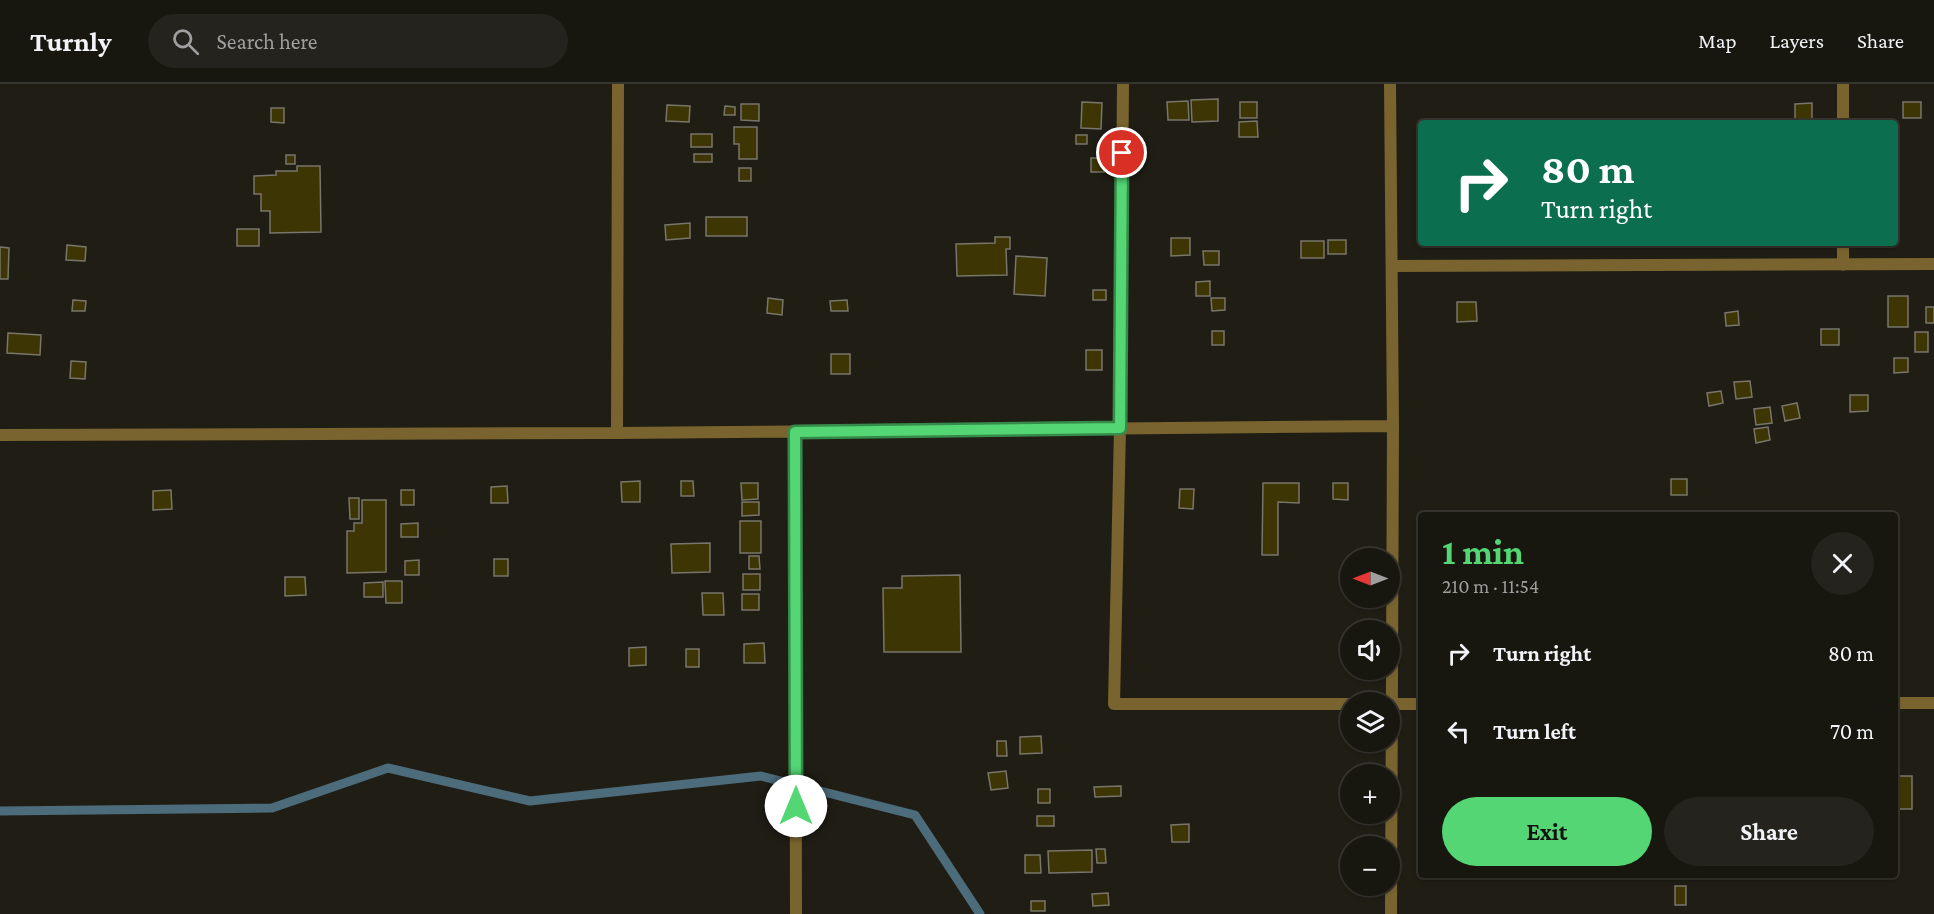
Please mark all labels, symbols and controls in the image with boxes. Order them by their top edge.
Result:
search box [148,14,568,68]
icon: search [169,25,202,58]
text: Turnly [30,26,112,57]
text: Search here [217,29,318,54]
text: Map [1698,29,1737,53]
text: Layers [1770,29,1824,53]
text: Share [1857,29,1904,53]
pin [1096,127,1147,178]
icon: arrive [1105,136,1138,169]
icon: right [1442,144,1520,222]
text: 80 m [1541,145,1635,192]
text: Turn right [1541,194,1652,224]
text: 1 min [1442,532,1524,572]
button: close [1811,532,1874,595]
north arrow [1340,548,1400,608]
map controls [1340,548,1400,896]
text: 210 m · 11:54 [1442,575,1539,597]
button: sound [1340,620,1400,680]
icon: right [1442,637,1475,670]
text: Turn right [1493,641,1591,666]
text: 80 m [1828,641,1874,666]
button: layers [1340,692,1400,752]
icon: left [1442,715,1475,748]
text: Turn left [1493,719,1576,744]
text: 70 m [1830,719,1874,744]
button: + [1340,764,1400,824]
position arrow [764,774,828,838]
button: Exit [1442,797,1652,866]
button: Share [1664,797,1874,866]
button: − [1340,836,1400,896]

